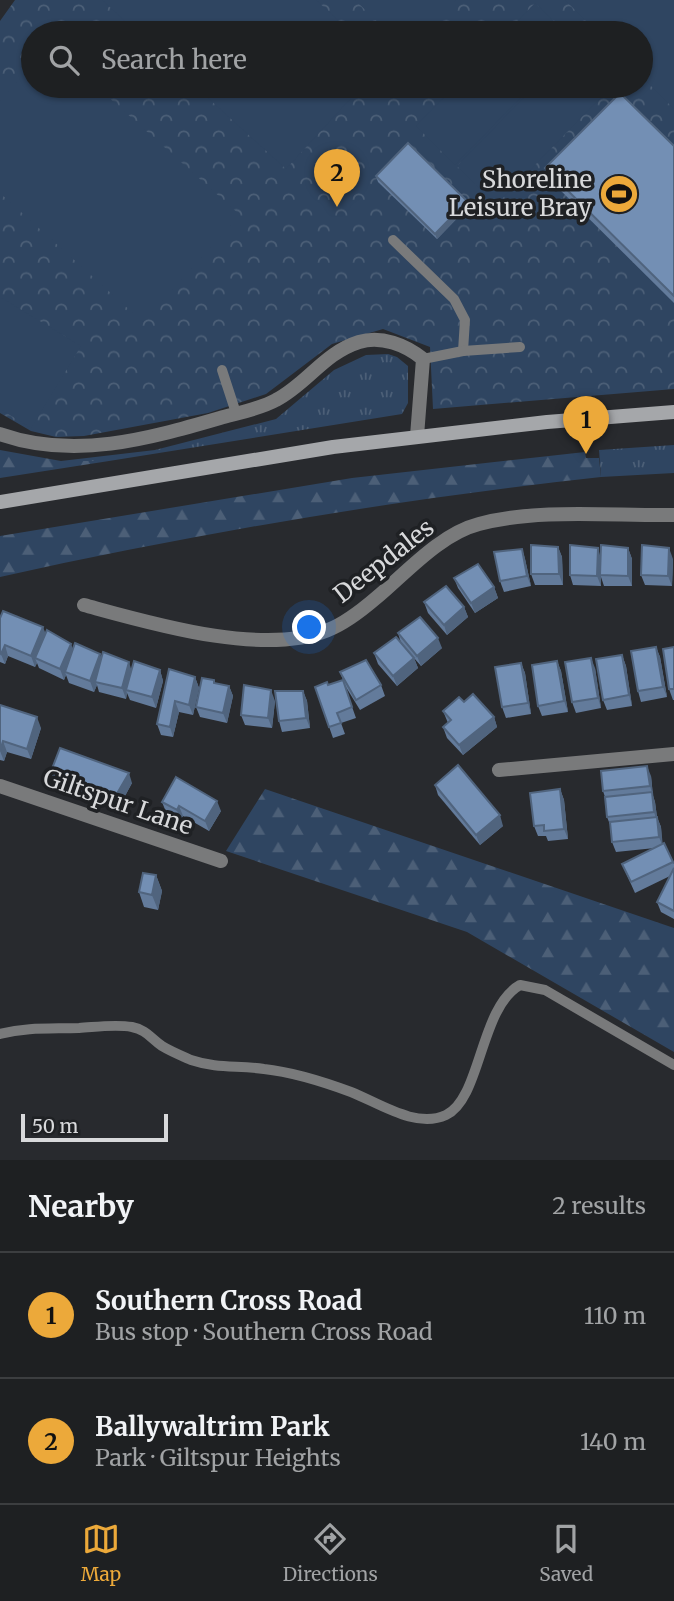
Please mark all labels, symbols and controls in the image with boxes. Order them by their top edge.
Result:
search box [21,21,653,98]
icon: search [45,41,83,79]
text: Search here [101,43,247,76]
pin: 2 [314,149,360,207]
place label: Shoreline Leisure Bray [449,164,592,223]
sports icon: Shoreline Leisure Bray [598,173,640,215]
pin: 1 [563,396,609,454]
street label: Deepdales [327,512,440,609]
your location [292,610,326,644]
street label: Giltspur Lane [39,761,197,842]
scale bar [21,1111,168,1143]
text: 50 m [32,1114,78,1138]
text: Nearby [28,1187,134,1225]
text: 2 results [552,1191,646,1220]
text: Southern Cross Road [95,1284,362,1317]
text: 1 [46,1301,56,1330]
text: 110 m [584,1301,646,1330]
text: Bus stop · Southern Cross Road [95,1317,433,1346]
text: Ballywaltrim Park [95,1410,330,1443]
text: 2 [44,1427,58,1456]
text: 140 m [580,1427,646,1456]
text: Park · Giltspur Heights [95,1443,341,1472]
tab: Map [81,1520,121,1586]
tab: Directions [283,1520,378,1586]
tab: Saved [539,1520,593,1586]

